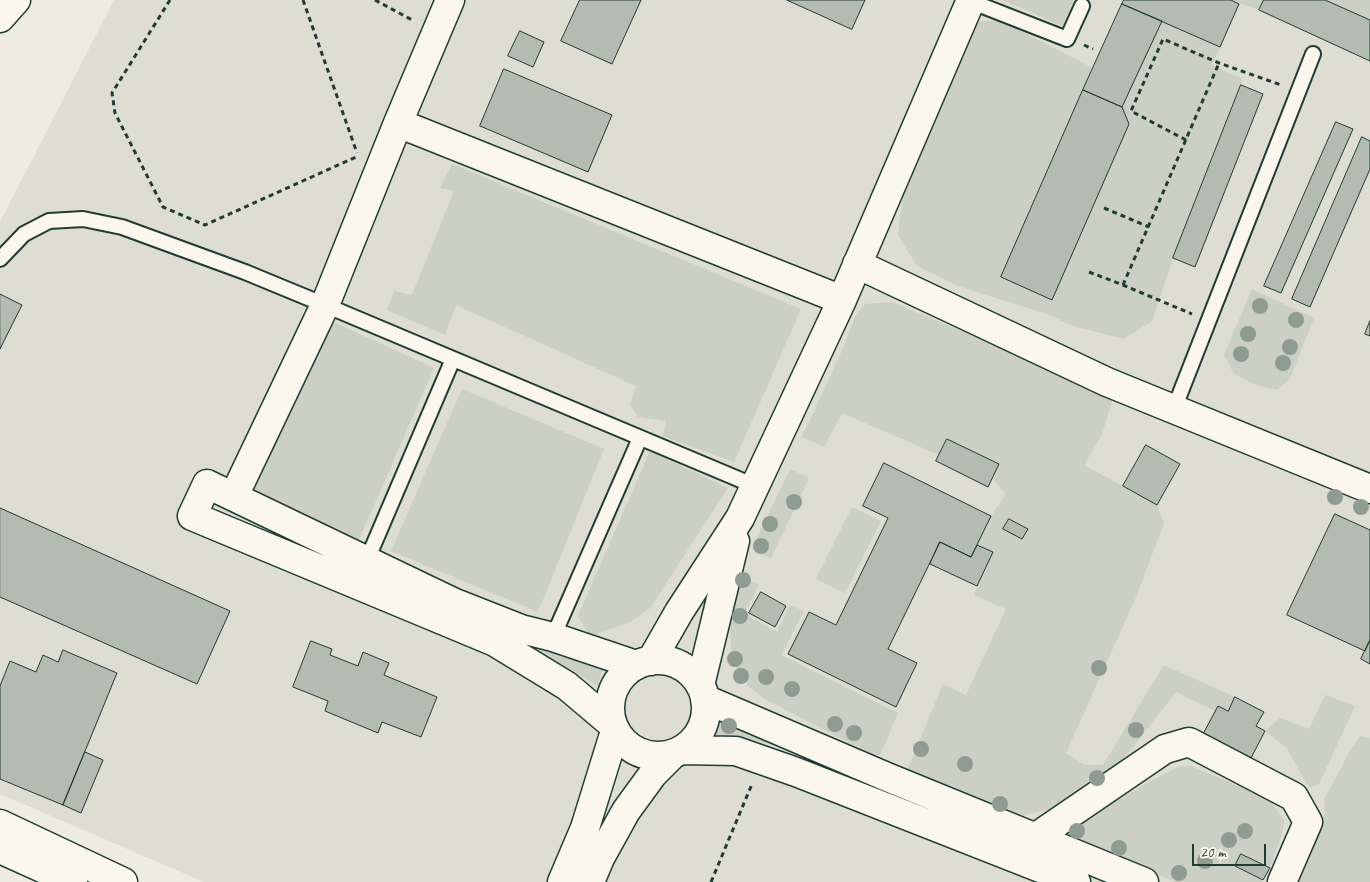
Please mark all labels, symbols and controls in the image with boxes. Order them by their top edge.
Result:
scale bar [1195,834,1269,866]
text: 20 m [1200,843,1226,862]

